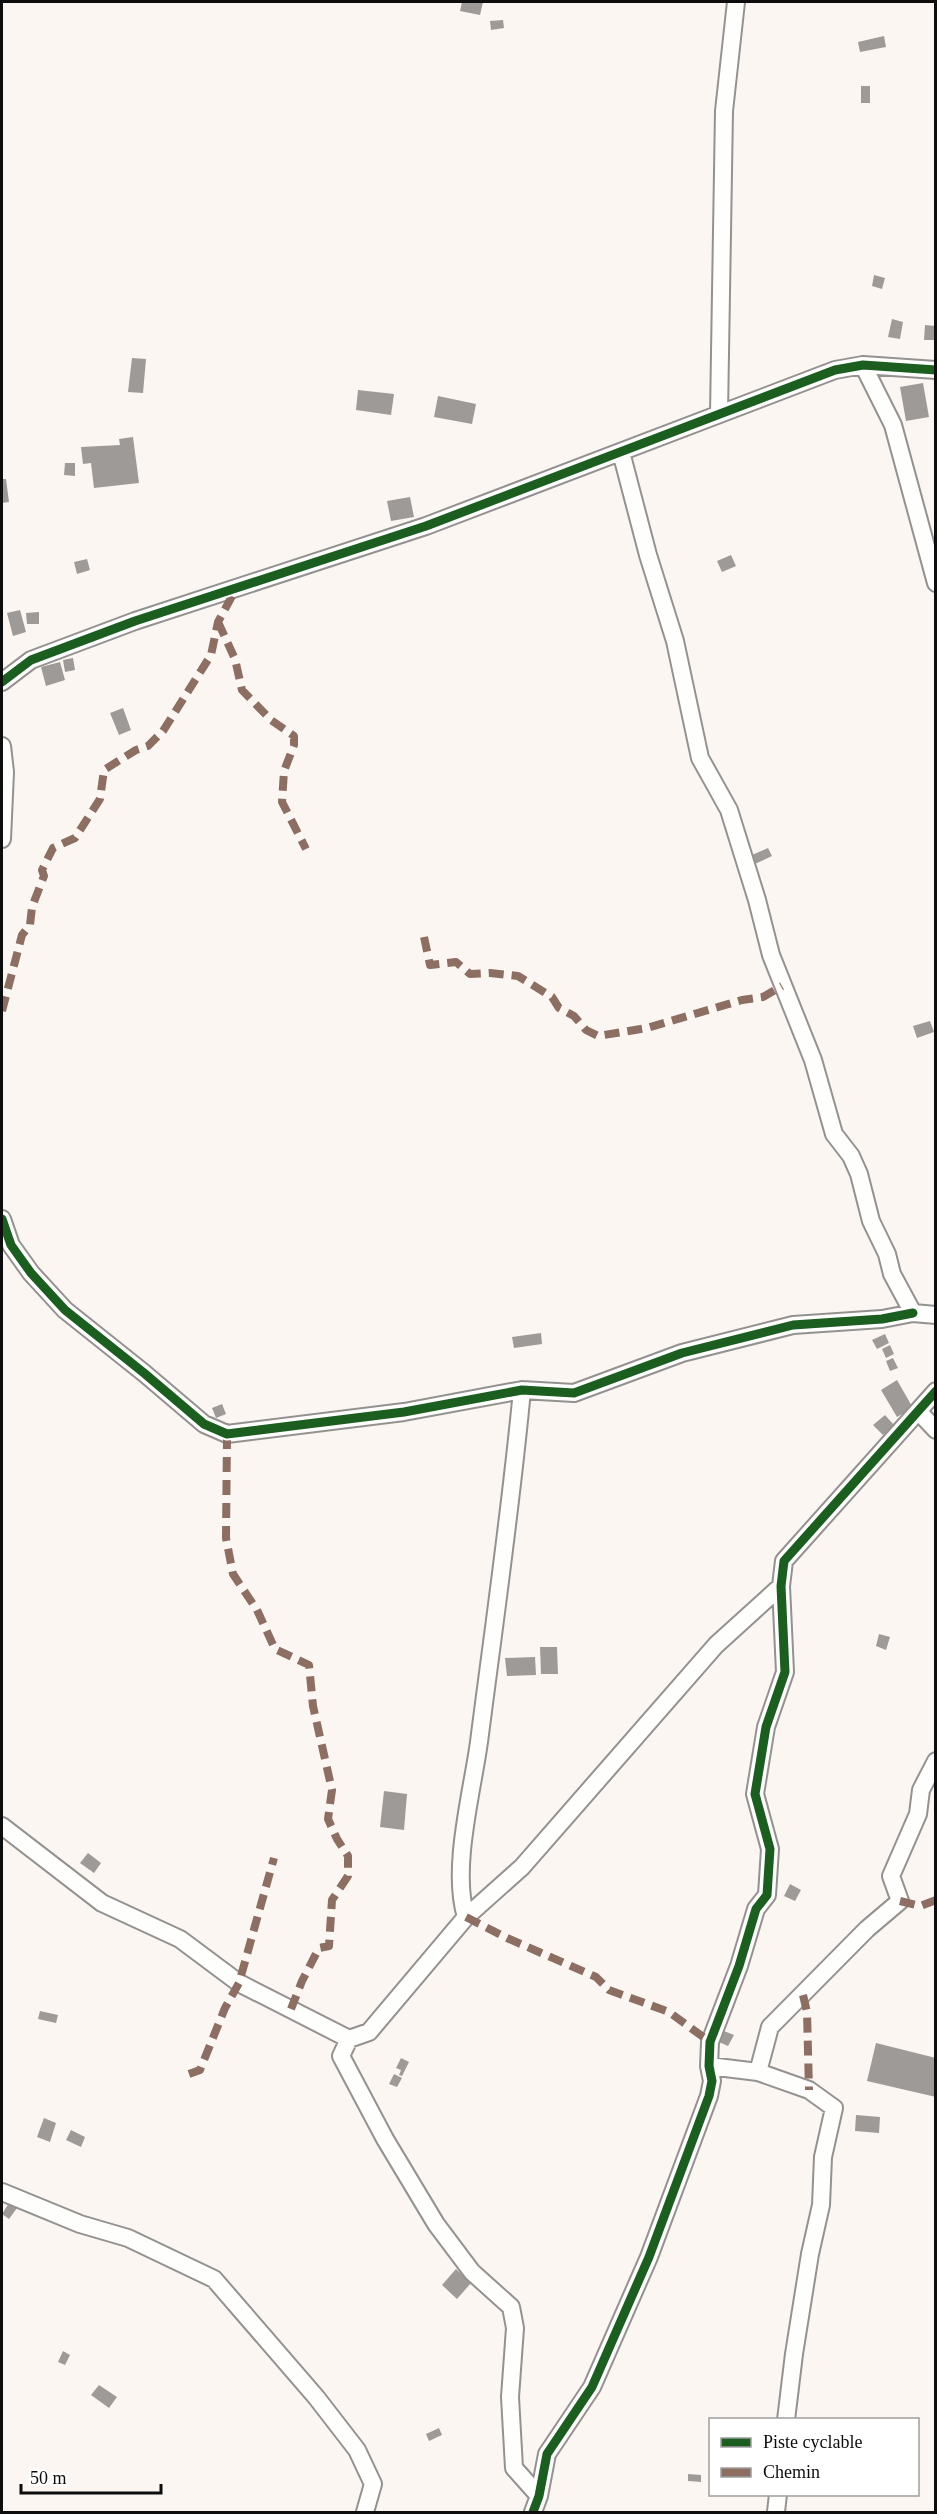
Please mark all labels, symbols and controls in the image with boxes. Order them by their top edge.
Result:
legend [709,2418,919,2496]
text: Piste cyclable [763,2432,862,2452]
scale bar [21,2457,160,2495]
text: Chemin [763,2462,820,2482]
text: 50 m [30,2468,67,2488]

